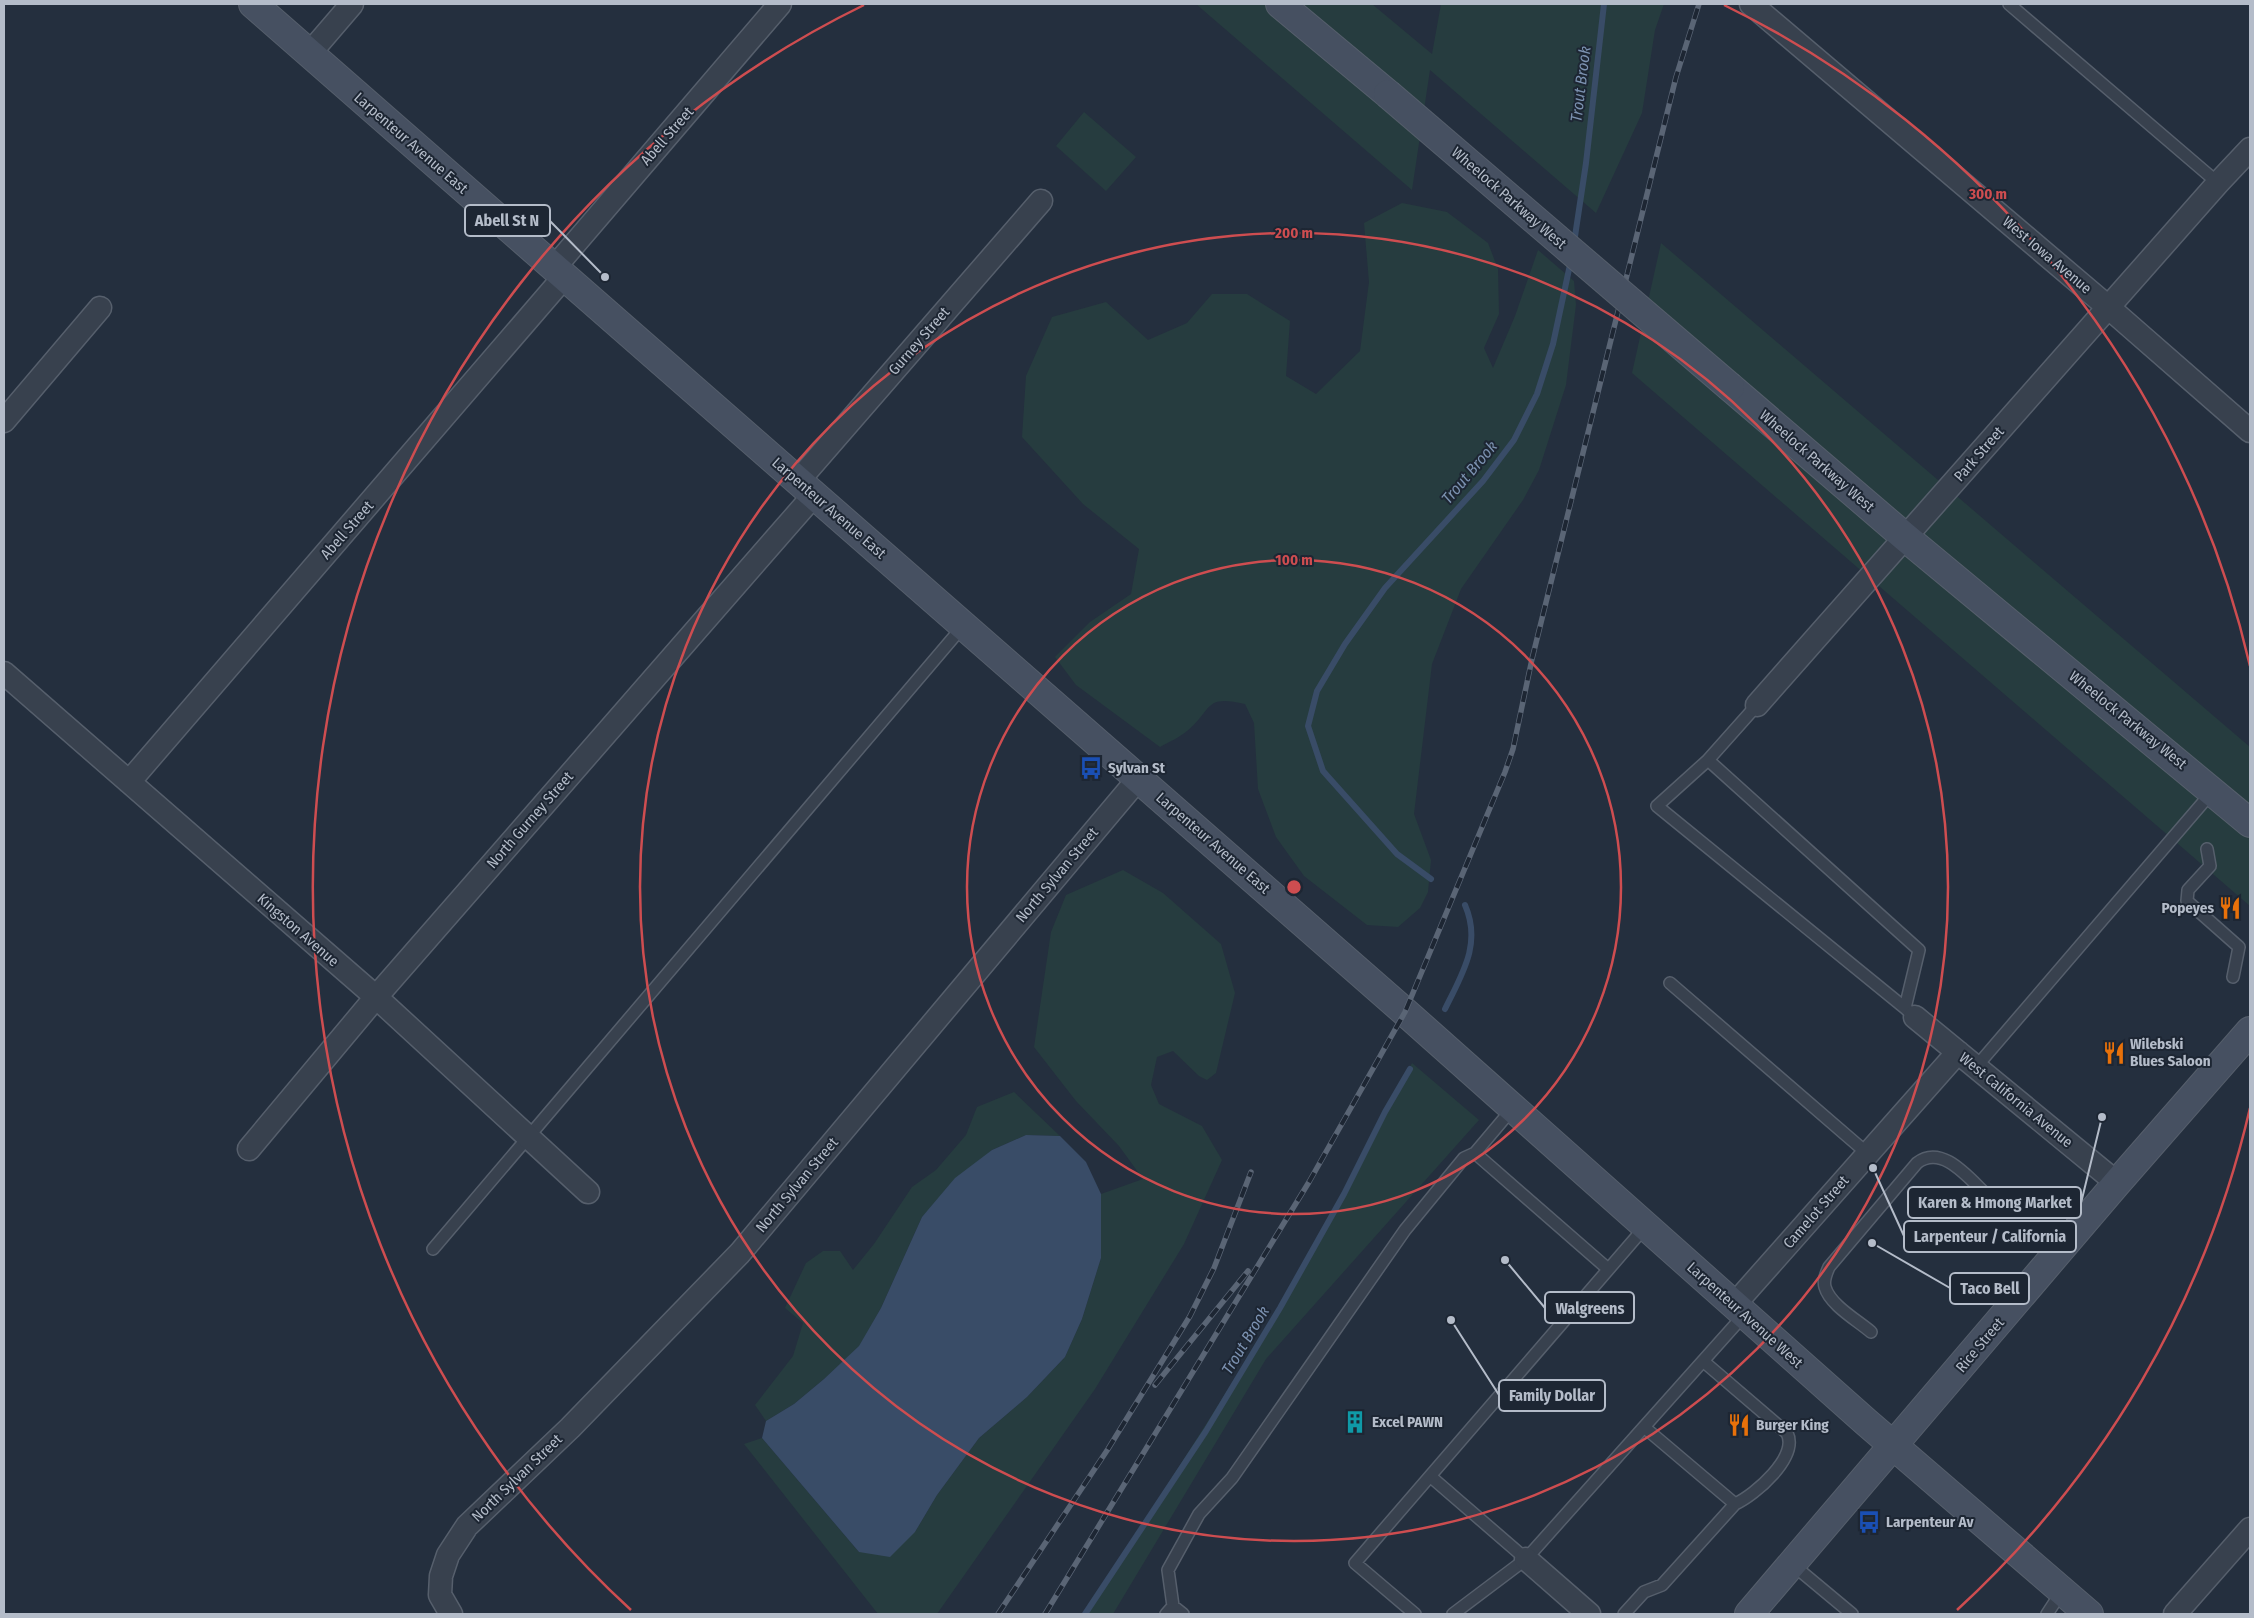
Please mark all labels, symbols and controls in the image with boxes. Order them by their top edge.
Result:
water label: Trout Brook [1566,45,1595,123]
street label: Larpenteur Avenue East [350,89,472,197]
street label: Abell Street [637,103,697,169]
street label: Wheelock Parkway West [1448,143,1570,253]
text: 300 m [1968,185,2007,203]
callout: Abell St N [465,205,550,236]
text: Abell St N [474,211,539,230]
street label: West Iowa Avenue [1999,213,2095,297]
text: 200 m [1274,224,1313,242]
street label: Gurney Street [885,303,953,379]
street label: Wheelock Parkway West [1756,406,1878,516]
street label: Park Street [1950,423,2008,485]
water label: Trout Brook [1438,437,1501,508]
street label: Larpenteur Avenue East [768,454,890,562]
street label: Abell Street [317,497,377,563]
text: 100 m [1275,551,1313,569]
street label: Wheelock Parkway West [2066,667,2190,773]
bus stop icon: Sylvan St [1078,755,1104,781]
place label: Sylvan St [1108,759,1166,777]
street label: North Gurney Street [483,768,577,872]
street label: Larpenteur Avenue East [1152,789,1274,897]
street label: North Sylvan Street [1012,824,1102,926]
centre of rings [1285,878,1303,896]
street label: Kingston Avenue [254,890,342,970]
restaurant icon: Popeyes [2217,895,2243,921]
place label: Popeyes [2161,899,2214,917]
place label: Wilebski Blues Saloon [2130,1035,2211,1070]
restaurant icon: Wilebski Blues Saloon [2101,1040,2127,1066]
street label: West California Avenue [1956,1049,2076,1151]
street label: North Sylvan Street [752,1134,842,1236]
street label: Camelot Street [1779,1172,1853,1252]
callout: Karen & Hmong Market [1908,1187,2081,1218]
text: Karen & Hmong Market [1918,1193,2072,1212]
callout: Larpenteur / California [1904,1221,2076,1252]
text: Larpenteur / California [1914,1227,2066,1246]
street label: Larpenteur Avenue West [1683,1258,1807,1372]
callout: Taco Bell [1950,1273,2029,1304]
text: Taco Bell [1960,1279,2020,1298]
callout: Walgreens [1545,1292,1634,1323]
text: Walgreens [1555,1299,1625,1318]
water label: Trout Brook [1218,1303,1273,1378]
street label: Rice Street [1952,1314,2008,1376]
callout: Family Dollar [1499,1380,1605,1411]
text: Family Dollar [1509,1386,1595,1405]
building icon: Excel PAWN [1342,1409,1368,1435]
restaurant icon: Burger King [1726,1412,1752,1438]
place label: Excel PAWN [1372,1413,1443,1431]
place label: Burger King [1756,1416,1829,1434]
street label: North Sylvan Street [468,1430,566,1526]
bus stop icon: Larpenteur Av [1856,1509,1882,1535]
place label: Larpenteur Av [1886,1513,1975,1531]

